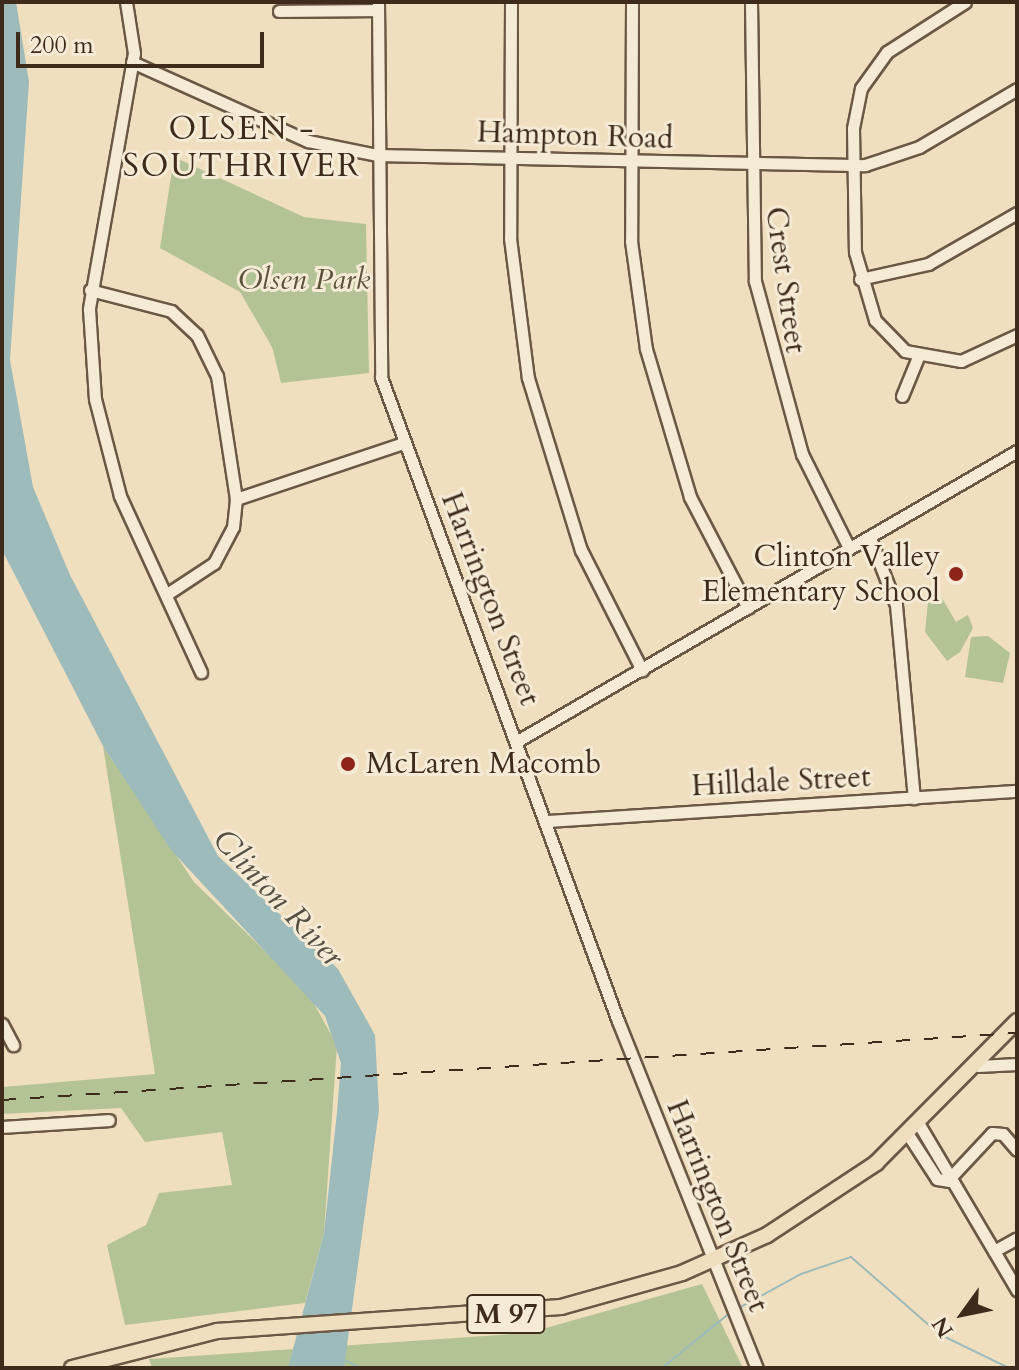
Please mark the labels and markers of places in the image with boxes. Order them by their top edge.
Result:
place label: Clinton Valley Elementary School [702,539,940,610]
marker: Clinton Valley Elementary School [947,565,965,583]
place label: McLaren Macomb [366,746,601,782]
marker: McLaren Macomb [337,753,359,775]

